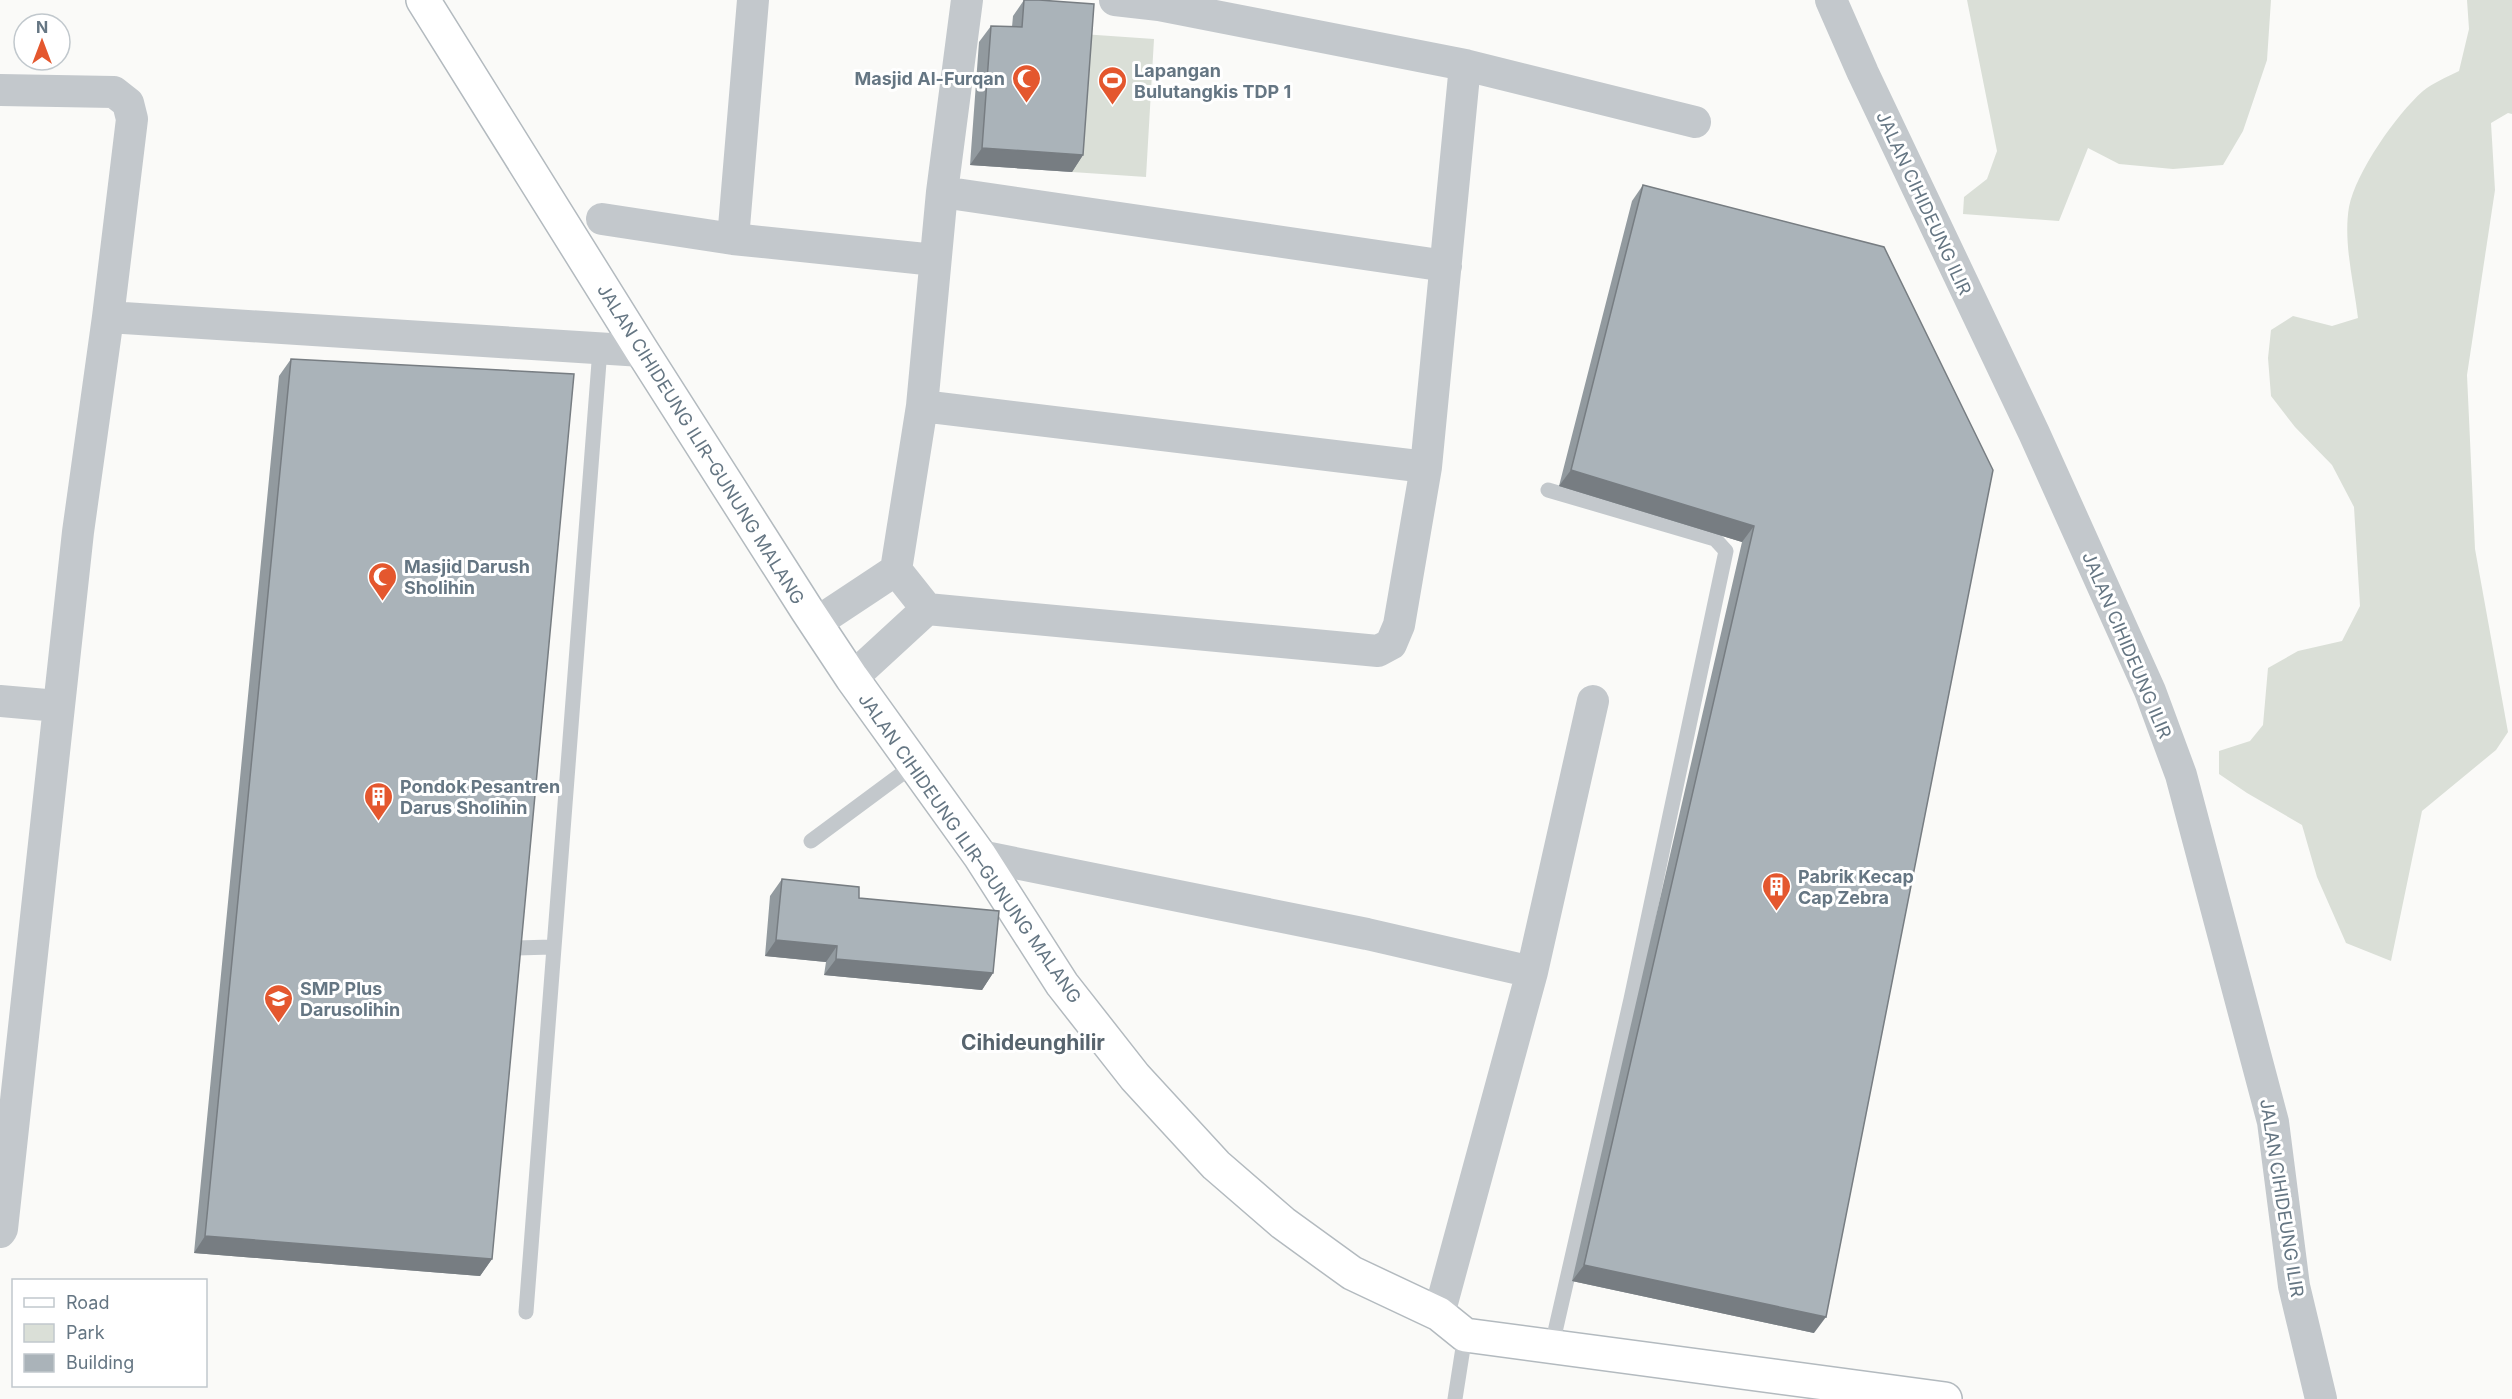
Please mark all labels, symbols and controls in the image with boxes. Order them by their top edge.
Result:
north arrow [12,12,72,72]
text: N [36,17,48,37]
place label: Lapangan Bulutangkis TDP 1 [1134,60,1291,102]
mosque icon: Masjid Al-Furqan [1010,62,1042,104]
sports icon: Lapangan Bulutangkis TDP 1 [1097,64,1129,106]
place label: Masjid Al-Furqan [855,68,1005,89]
street label: JALAN CIHIDEUNG ILIR [1872,108,1976,299]
street label: JALAN CIHIDEUNG ILIR–GUNUNG MALANG [593,280,809,608]
street label: JALAN CIHIDEUNG ILIR [2078,549,2176,742]
place label: Masjid Darush Sholihin [404,556,530,598]
mosque icon: Masjid Darush Sholihin [367,560,399,602]
street label: JALAN CIHIDEUNG ILIR–GUNUNG MALANG [854,689,1086,1007]
place label: Pondok Pesantren Darus Sholihin [400,776,560,818]
building icon: Pondok Pesantren Darus Sholihin [363,780,395,822]
place label: Pabrik Kecap Cap Zebra [1798,866,1914,908]
building icon: Pabrik Kecap Cap Zebra [1761,870,1793,912]
place label: SMP Plus Darusolihin [300,978,400,1020]
school or university icon: SMP Plus Darusolihin [263,982,295,1024]
district label: Cihideunghilir [961,1030,1105,1055]
street label: JALAN CIHIDEUNG ILIR [2256,1097,2308,1299]
legend [12,1279,207,1387]
text: Road [66,1292,109,1313]
text: Park [66,1322,105,1343]
text: Building [66,1352,134,1373]

